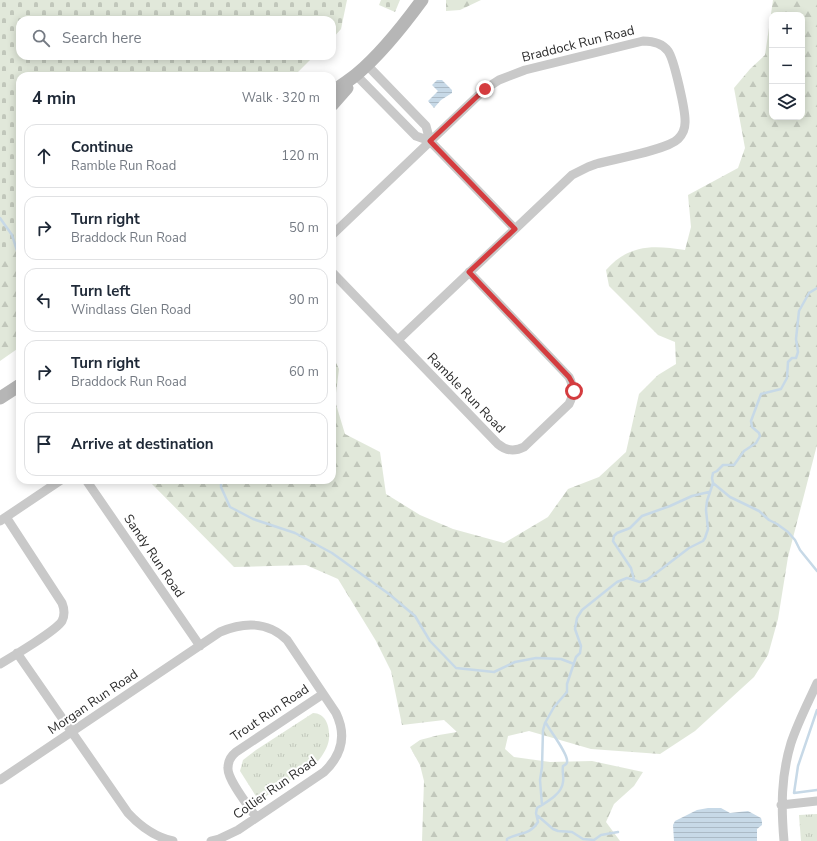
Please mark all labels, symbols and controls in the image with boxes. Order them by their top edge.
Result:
map controls [769,12,805,120]
button: + [769,12,805,48]
search box [16,16,336,60]
street label: Braddock Run Road [520,21,636,67]
icon: search [30,27,52,49]
text: Search here [62,28,142,48]
button: − [769,48,805,84]
route end [476,80,494,98]
button: layers [769,84,805,120]
text: 4 min [32,87,76,110]
text: Walk · 320 m [242,89,320,107]
text: Continue [71,137,133,157]
icon: ahead [33,145,55,167]
text: 120 m [281,147,319,165]
text: Ramble Run Road [71,157,176,175]
text: Turn right [71,209,140,229]
icon: right [33,217,55,239]
text: 50 m [289,219,319,237]
text: Braddock Run Road [71,229,186,247]
text: Turn left [71,281,130,301]
icon: left [33,289,55,311]
text: 90 m [289,291,319,309]
text: Windlass Glen Road [71,301,191,319]
street label: Ramble Run Road [423,349,509,437]
text: Turn right [71,353,140,373]
icon: right [33,361,55,383]
text: 60 m [289,363,319,381]
text: Braddock Run Road [71,373,186,391]
route start [565,382,583,400]
icon: arrive [33,433,55,455]
text: Arrive at destination [71,434,214,454]
street label: Sandy Run Road [119,511,189,601]
street label: Morgan Run Road [44,665,142,739]
street label: Trout Run Road [227,680,313,746]
street label: Collier Run Road [230,752,320,824]

